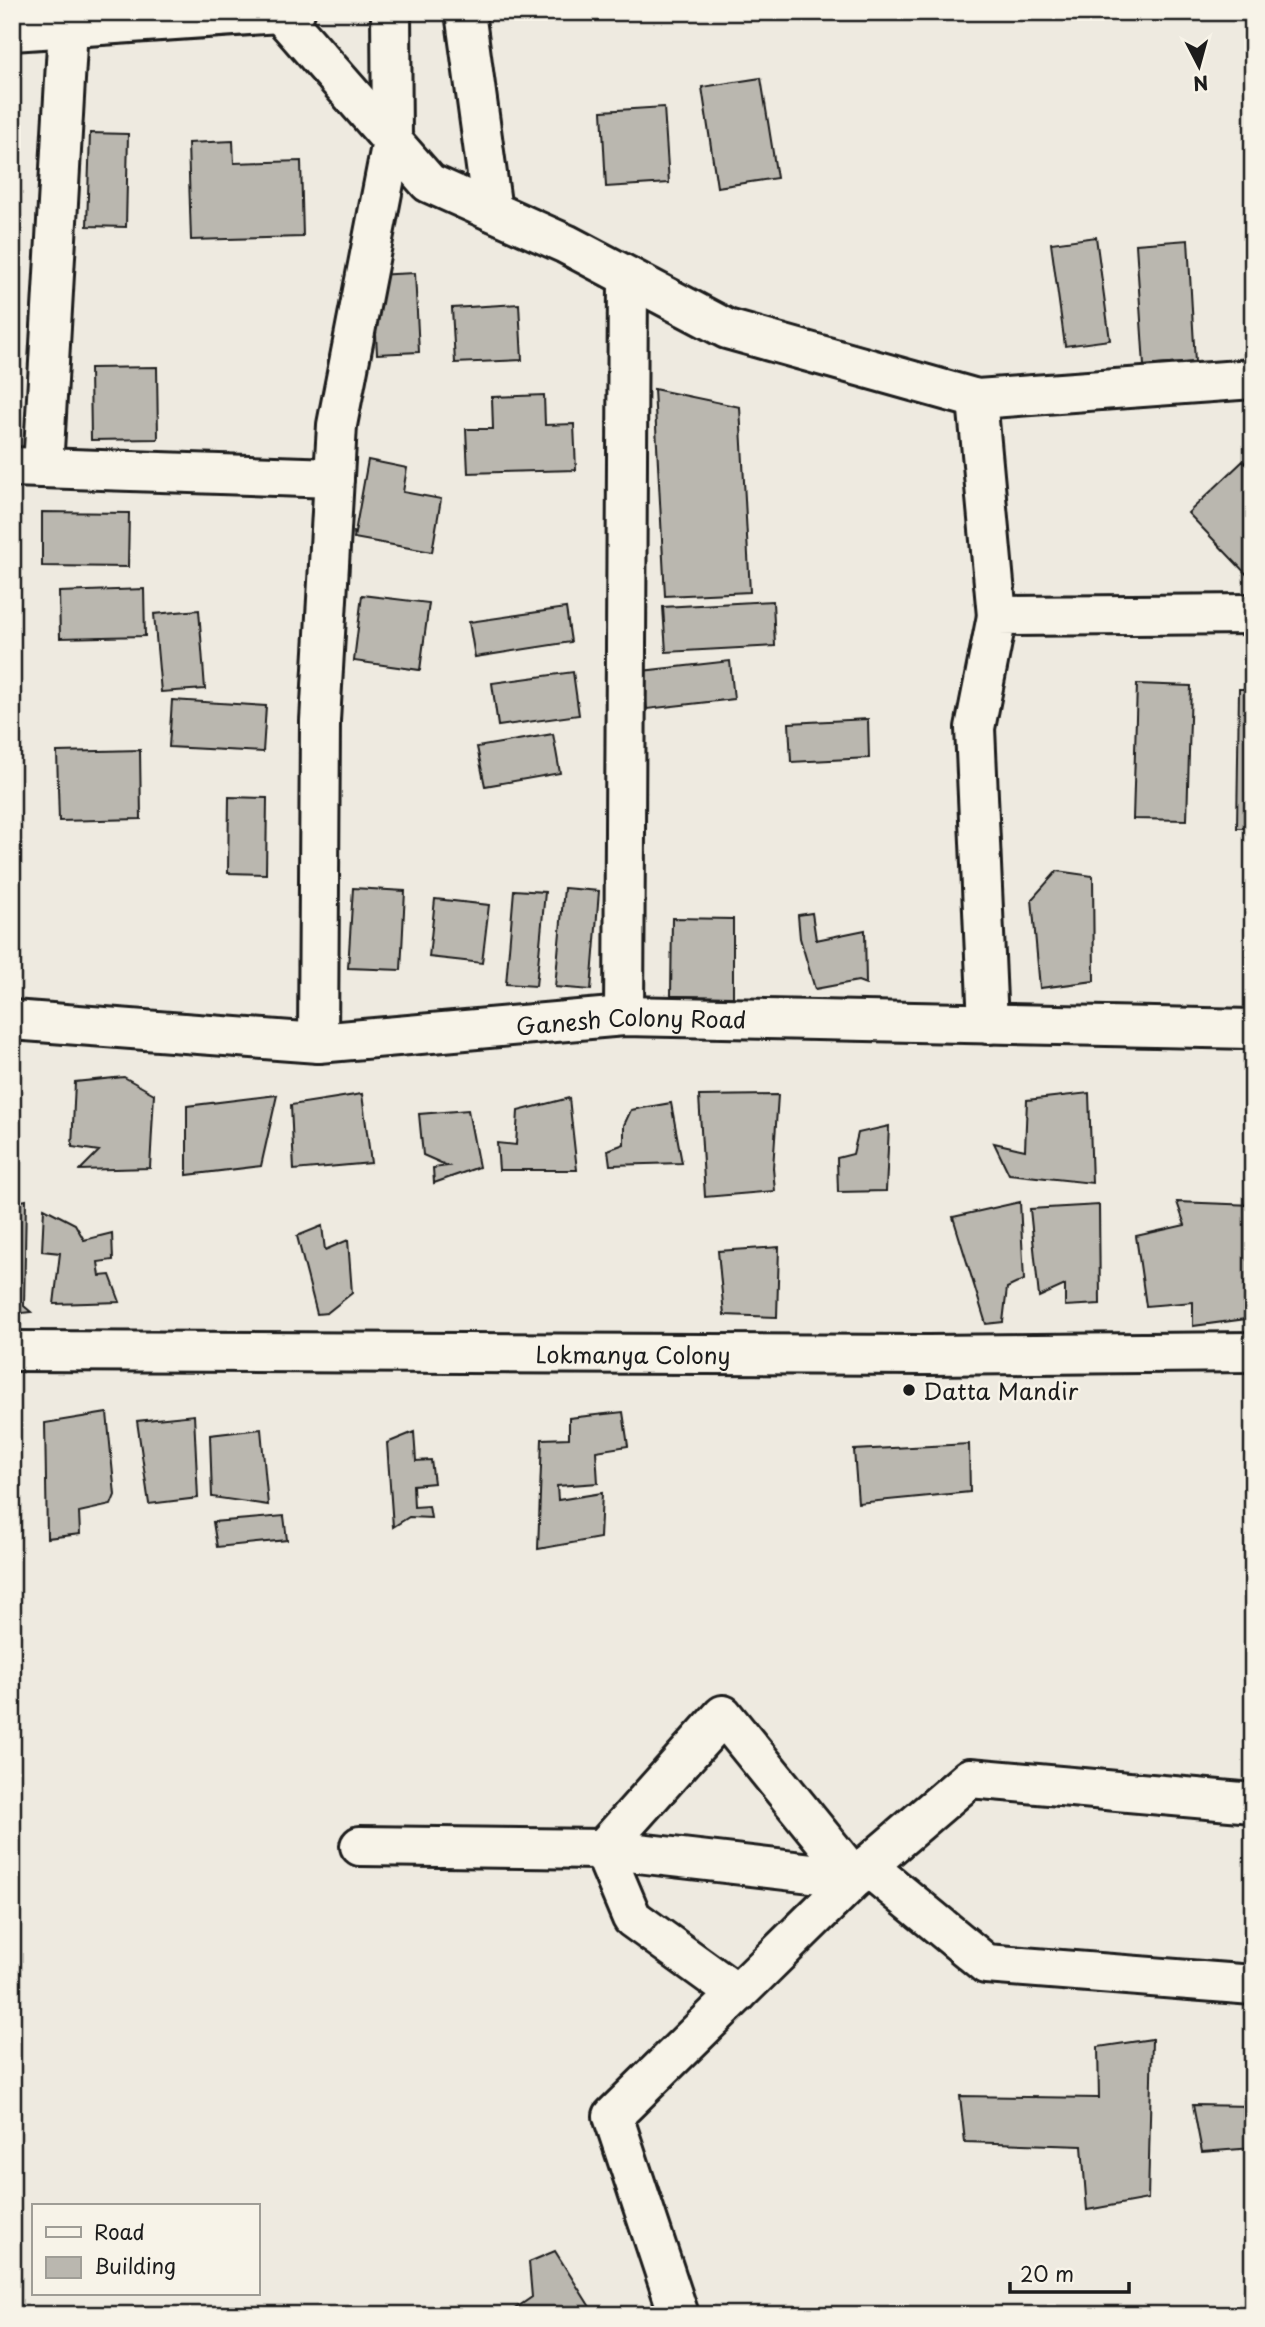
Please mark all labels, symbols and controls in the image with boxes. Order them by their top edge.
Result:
north arrow [1164,32,1234,102]
text: N [1192,69,1210,99]
street label: Ganesh Colony Road [514,999,747,1043]
street label: Lokmanya Colony [535,1336,731,1372]
place label: Datta Mandir [923,1373,1079,1408]
marker: Datta Mandir [901,1382,917,1398]
legend [32,2204,259,2296]
text: Road [94,2215,145,2247]
text: Building [94,2249,176,2281]
scale bar [1010,2250,1128,2294]
text: 20 m [1020,2257,1074,2289]

